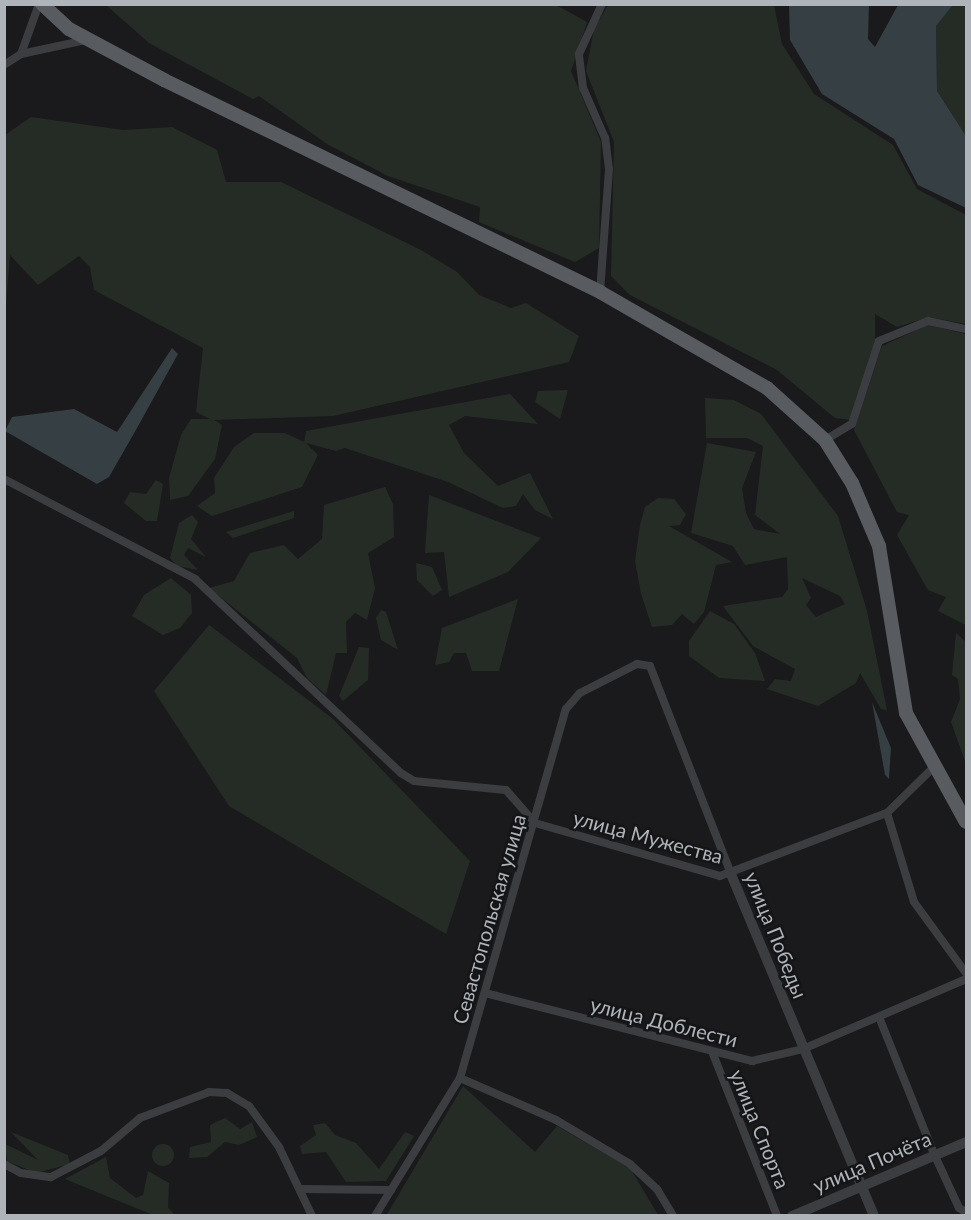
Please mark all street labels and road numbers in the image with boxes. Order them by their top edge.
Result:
street label: улица Мужества [571,805,725,869]
street label: Севастопольская улица [448,811,530,1027]
street label: улица Победы [740,868,812,1002]
street label: улица Доблести [588,992,740,1052]
street label: улица Спорта [725,1066,795,1192]
street label: улица Почёта [809,1126,935,1198]

